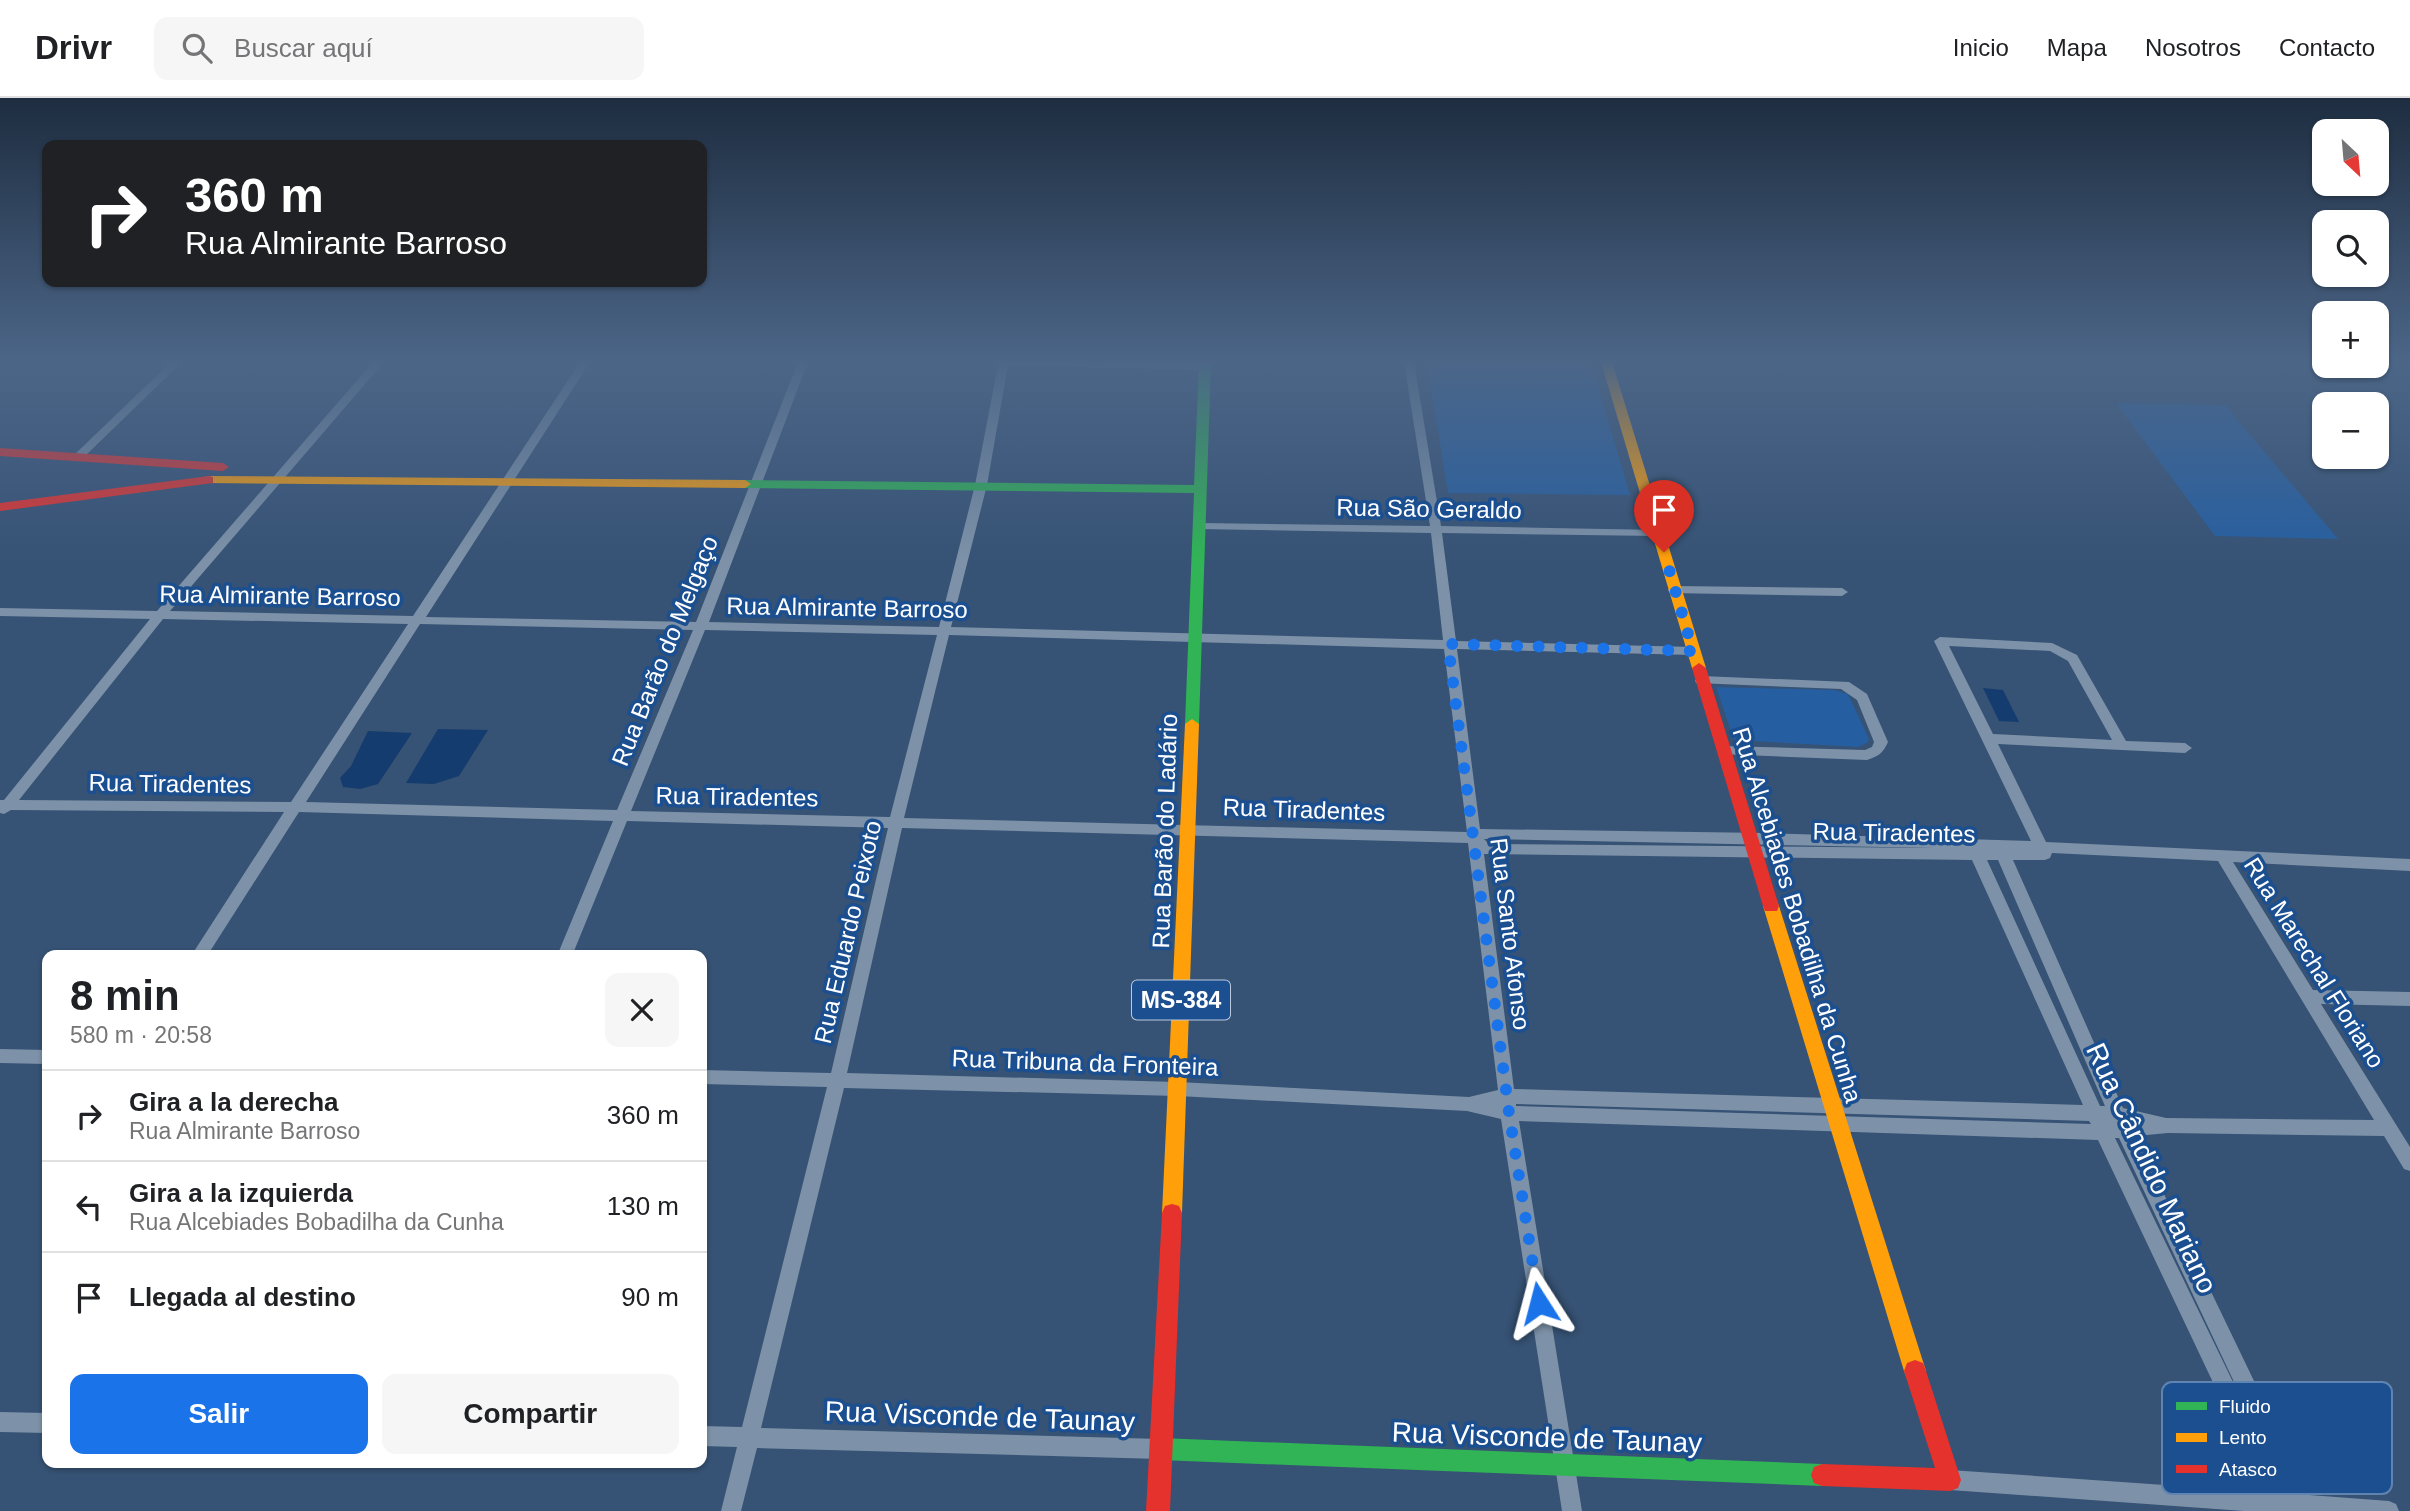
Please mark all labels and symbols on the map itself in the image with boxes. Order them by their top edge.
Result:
north arrow [2312,119,2389,196]
pin [1634,480,1694,552]
street label: Rua São Geraldo [1336,493,1522,524]
street label: Rua Barão do Melgaço [606,532,723,770]
street label: Rua Almirante Barroso [159,580,401,611]
street label: Rua Almirante Barroso [726,592,968,623]
street label: Rua Barão do Ladário [1147,713,1182,949]
street label: Rua Alcebiades Bobadilha da Cunha [1727,724,1868,1106]
street label: Rua Tiradentes [88,769,252,798]
street label: Rua Tiradentes [655,782,819,811]
street label: Rua Tiradentes [1222,793,1386,826]
street label: Rua Eduardo Peixoto [809,818,886,1046]
street label: Rua Tiradentes [1812,818,1976,847]
street label: Rua Santo Afonso [1485,836,1536,1032]
street label: Rua Marechal Floriano [2239,853,2390,1073]
road number: MS-384 [1132,980,1230,1020]
street label: Rua Cândido Mariano [2080,1038,2223,1298]
street label: Rua Tribuna da Fronteira [951,1044,1219,1081]
position arrow [1502,1266,1576,1340]
legend [2162,1382,2392,1494]
street label: Rua Visconde de Taunay [824,1396,1136,1437]
text: Fluido [2219,1396,2271,1417]
street label: Rua Visconde de Taunay [1391,1417,1703,1458]
text: Lento [2219,1427,2267,1448]
text: Atasco [2219,1459,2277,1480]

